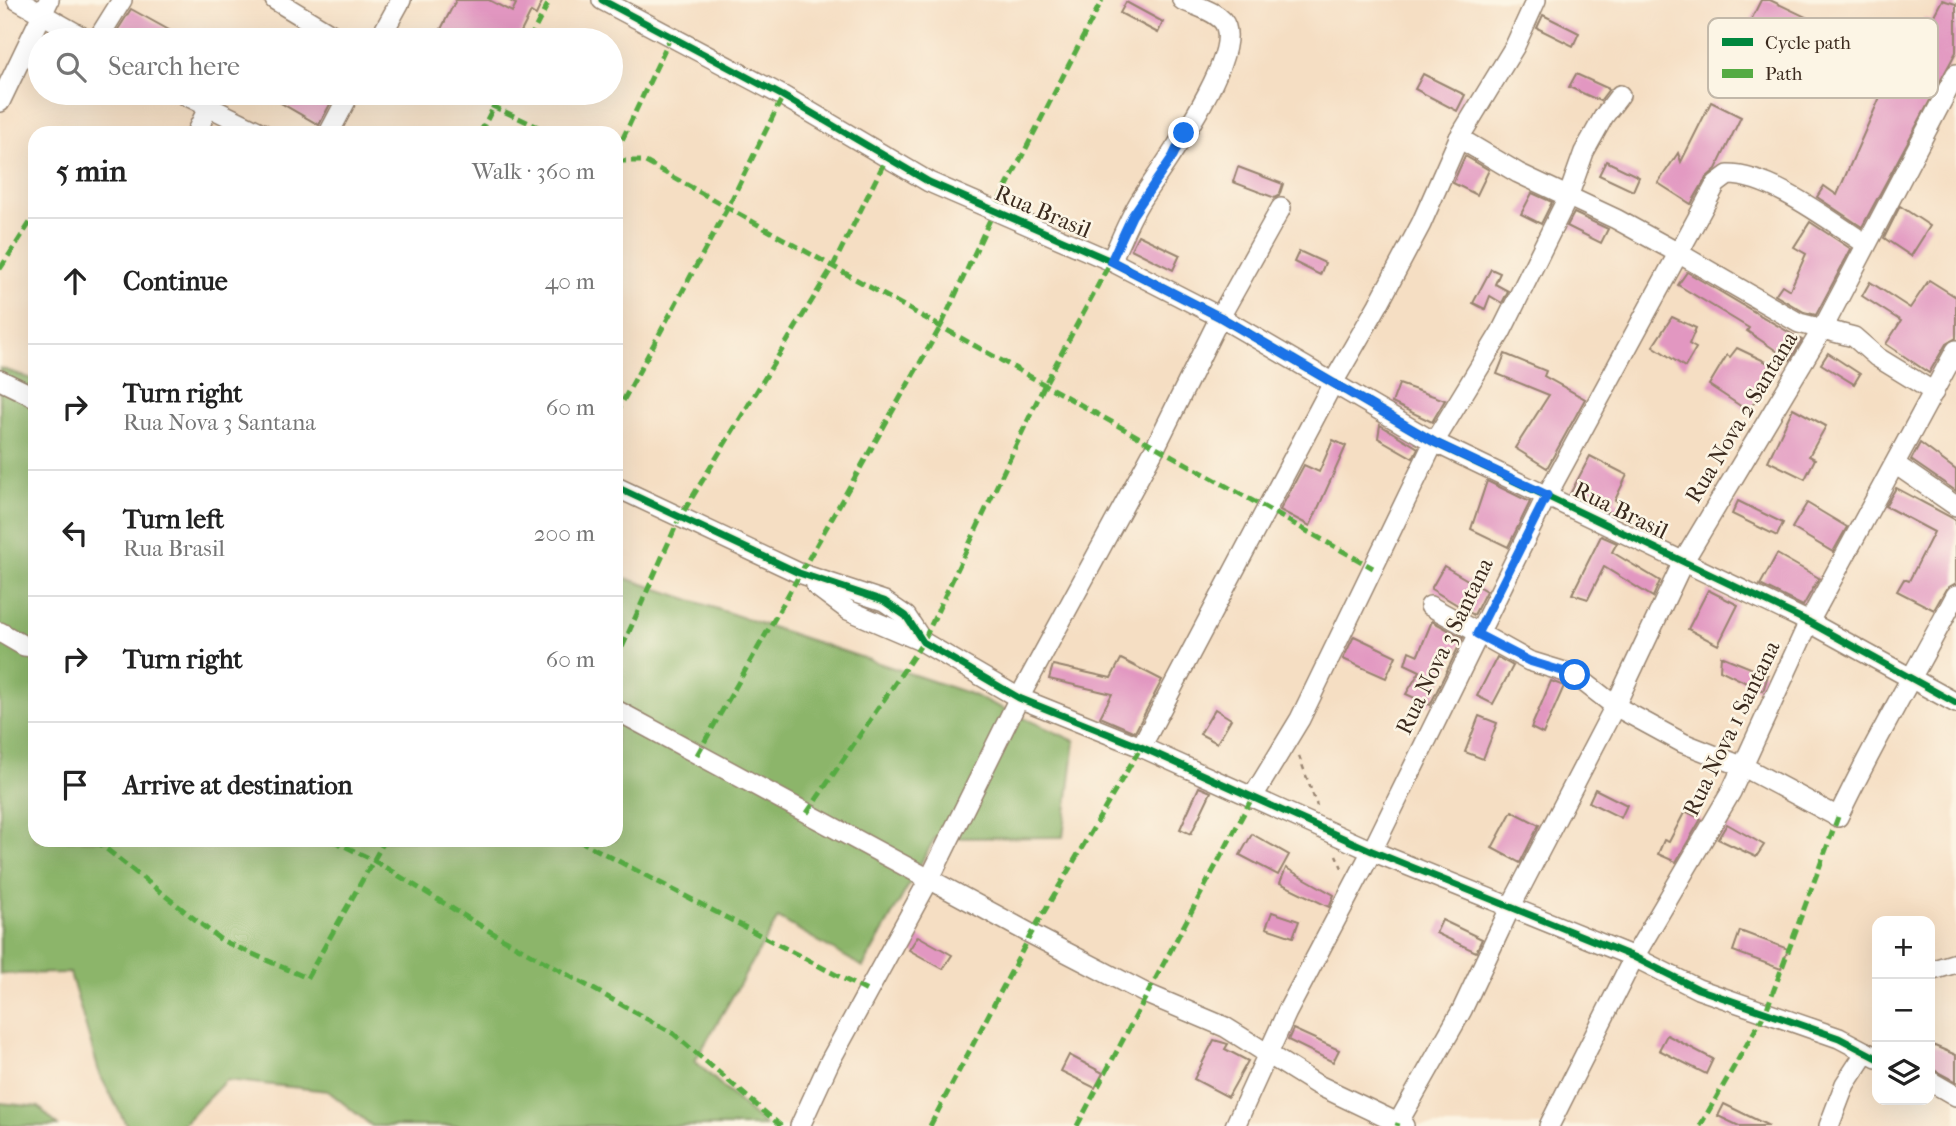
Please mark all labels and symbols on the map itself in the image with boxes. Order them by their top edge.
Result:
legend [1708,18,1938,98]
text: Cycle path [1765,32,1851,54]
text: Path [1765,63,1803,85]
route end [1168,117,1199,148]
street label: Rua Brasil [991,179,1096,244]
street label: Rua Nova 2 Santana [1680,326,1803,508]
street label: Rua Brasil [1569,476,1673,545]
street label: Rua Nova 3 Santana [1390,553,1499,739]
street label: Rua Nova 1 Santana [1677,636,1786,820]
route start [1559,659,1590,690]

